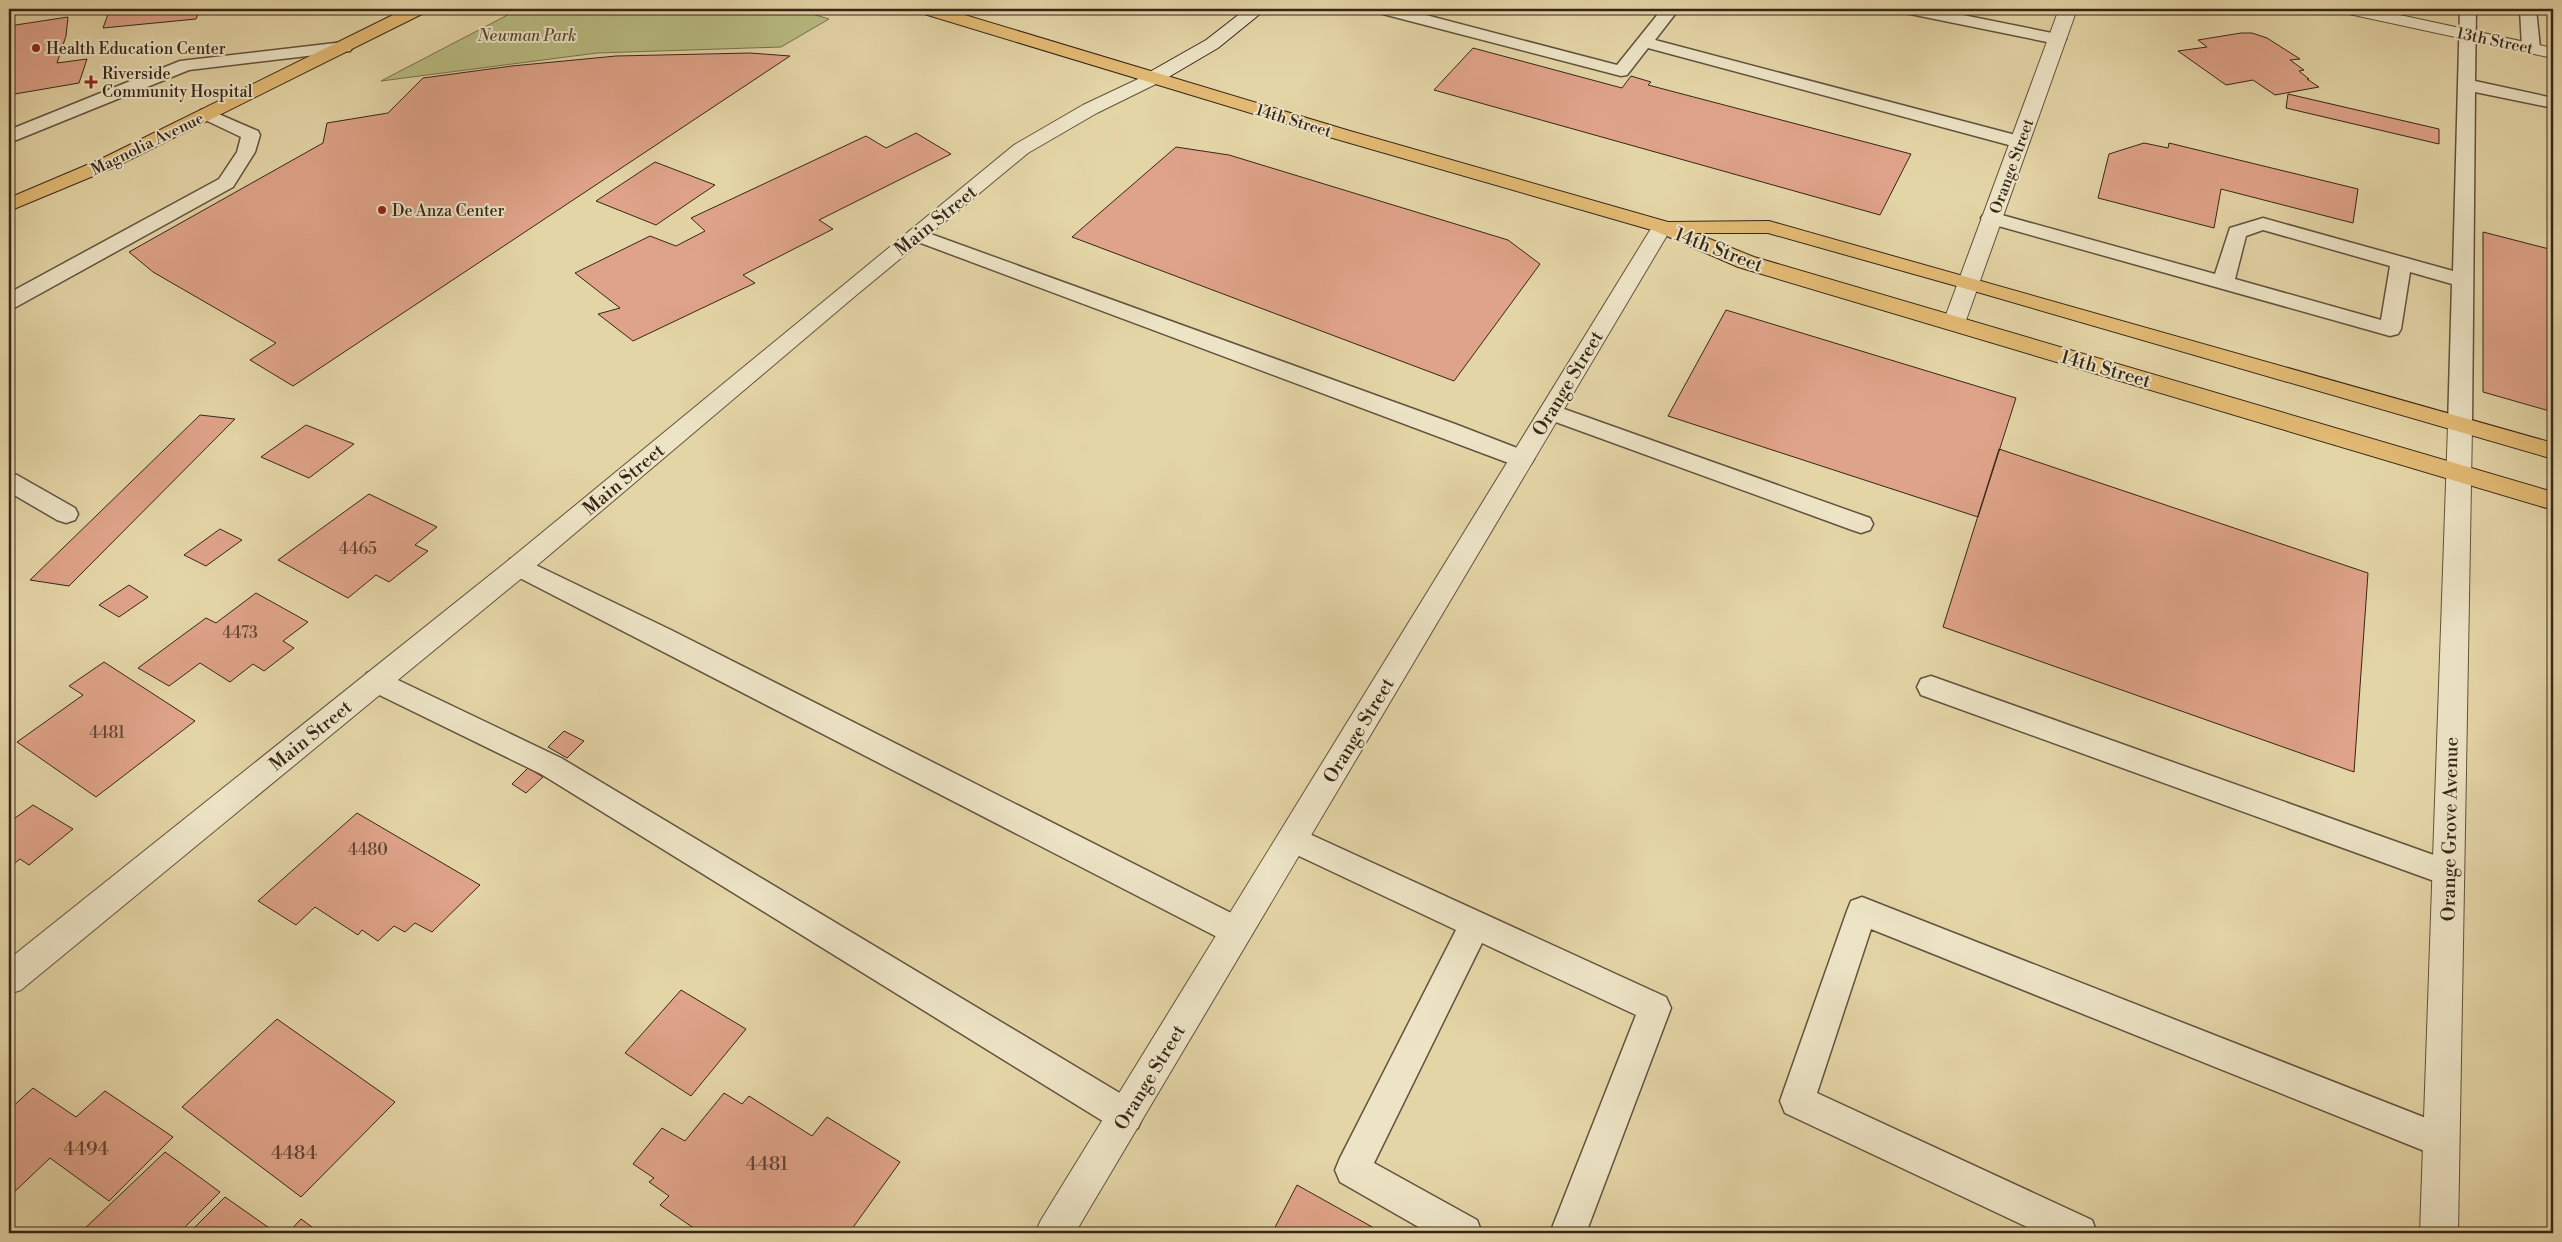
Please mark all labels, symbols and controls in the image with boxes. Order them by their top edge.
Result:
street label: 13th Street [2455,23,2535,59]
park label: Newman Park [477,26,576,46]
place label: Health Education Center [46,39,226,59]
marker: Health Education Center [30,42,42,54]
place label: Riverside Community Hospital [102,64,253,102]
marker: Riverside Community Hospital [84,75,98,89]
street label: 14th Street [1254,100,1334,142]
street label: Magnolia Avenue [88,108,207,180]
street label: Orange Street [1985,116,2039,217]
street label: Main Street [889,180,982,261]
place label: De Anza Center [392,201,505,221]
marker: De Anza Center [376,204,388,216]
street label: 14th Street [1671,222,1766,278]
street label: Orange Street [1527,326,1609,441]
street label: 14th Street [2058,345,2154,393]
street label: Main Street [578,438,670,521]
house number: 4465 [339,539,377,559]
house number: 4473 [222,623,258,643]
street label: Orange Street [1318,673,1400,788]
street label: Main Street [264,695,357,776]
house number: 4481 [89,723,125,743]
street label: Orange Grove Avenue [2436,737,2464,922]
house number: 4480 [348,840,388,860]
street label: Orange Street [1109,1020,1191,1135]
house number: 4494 [63,1137,109,1161]
house number: 4484 [271,1141,317,1165]
house number: 4481 [746,1152,788,1176]

